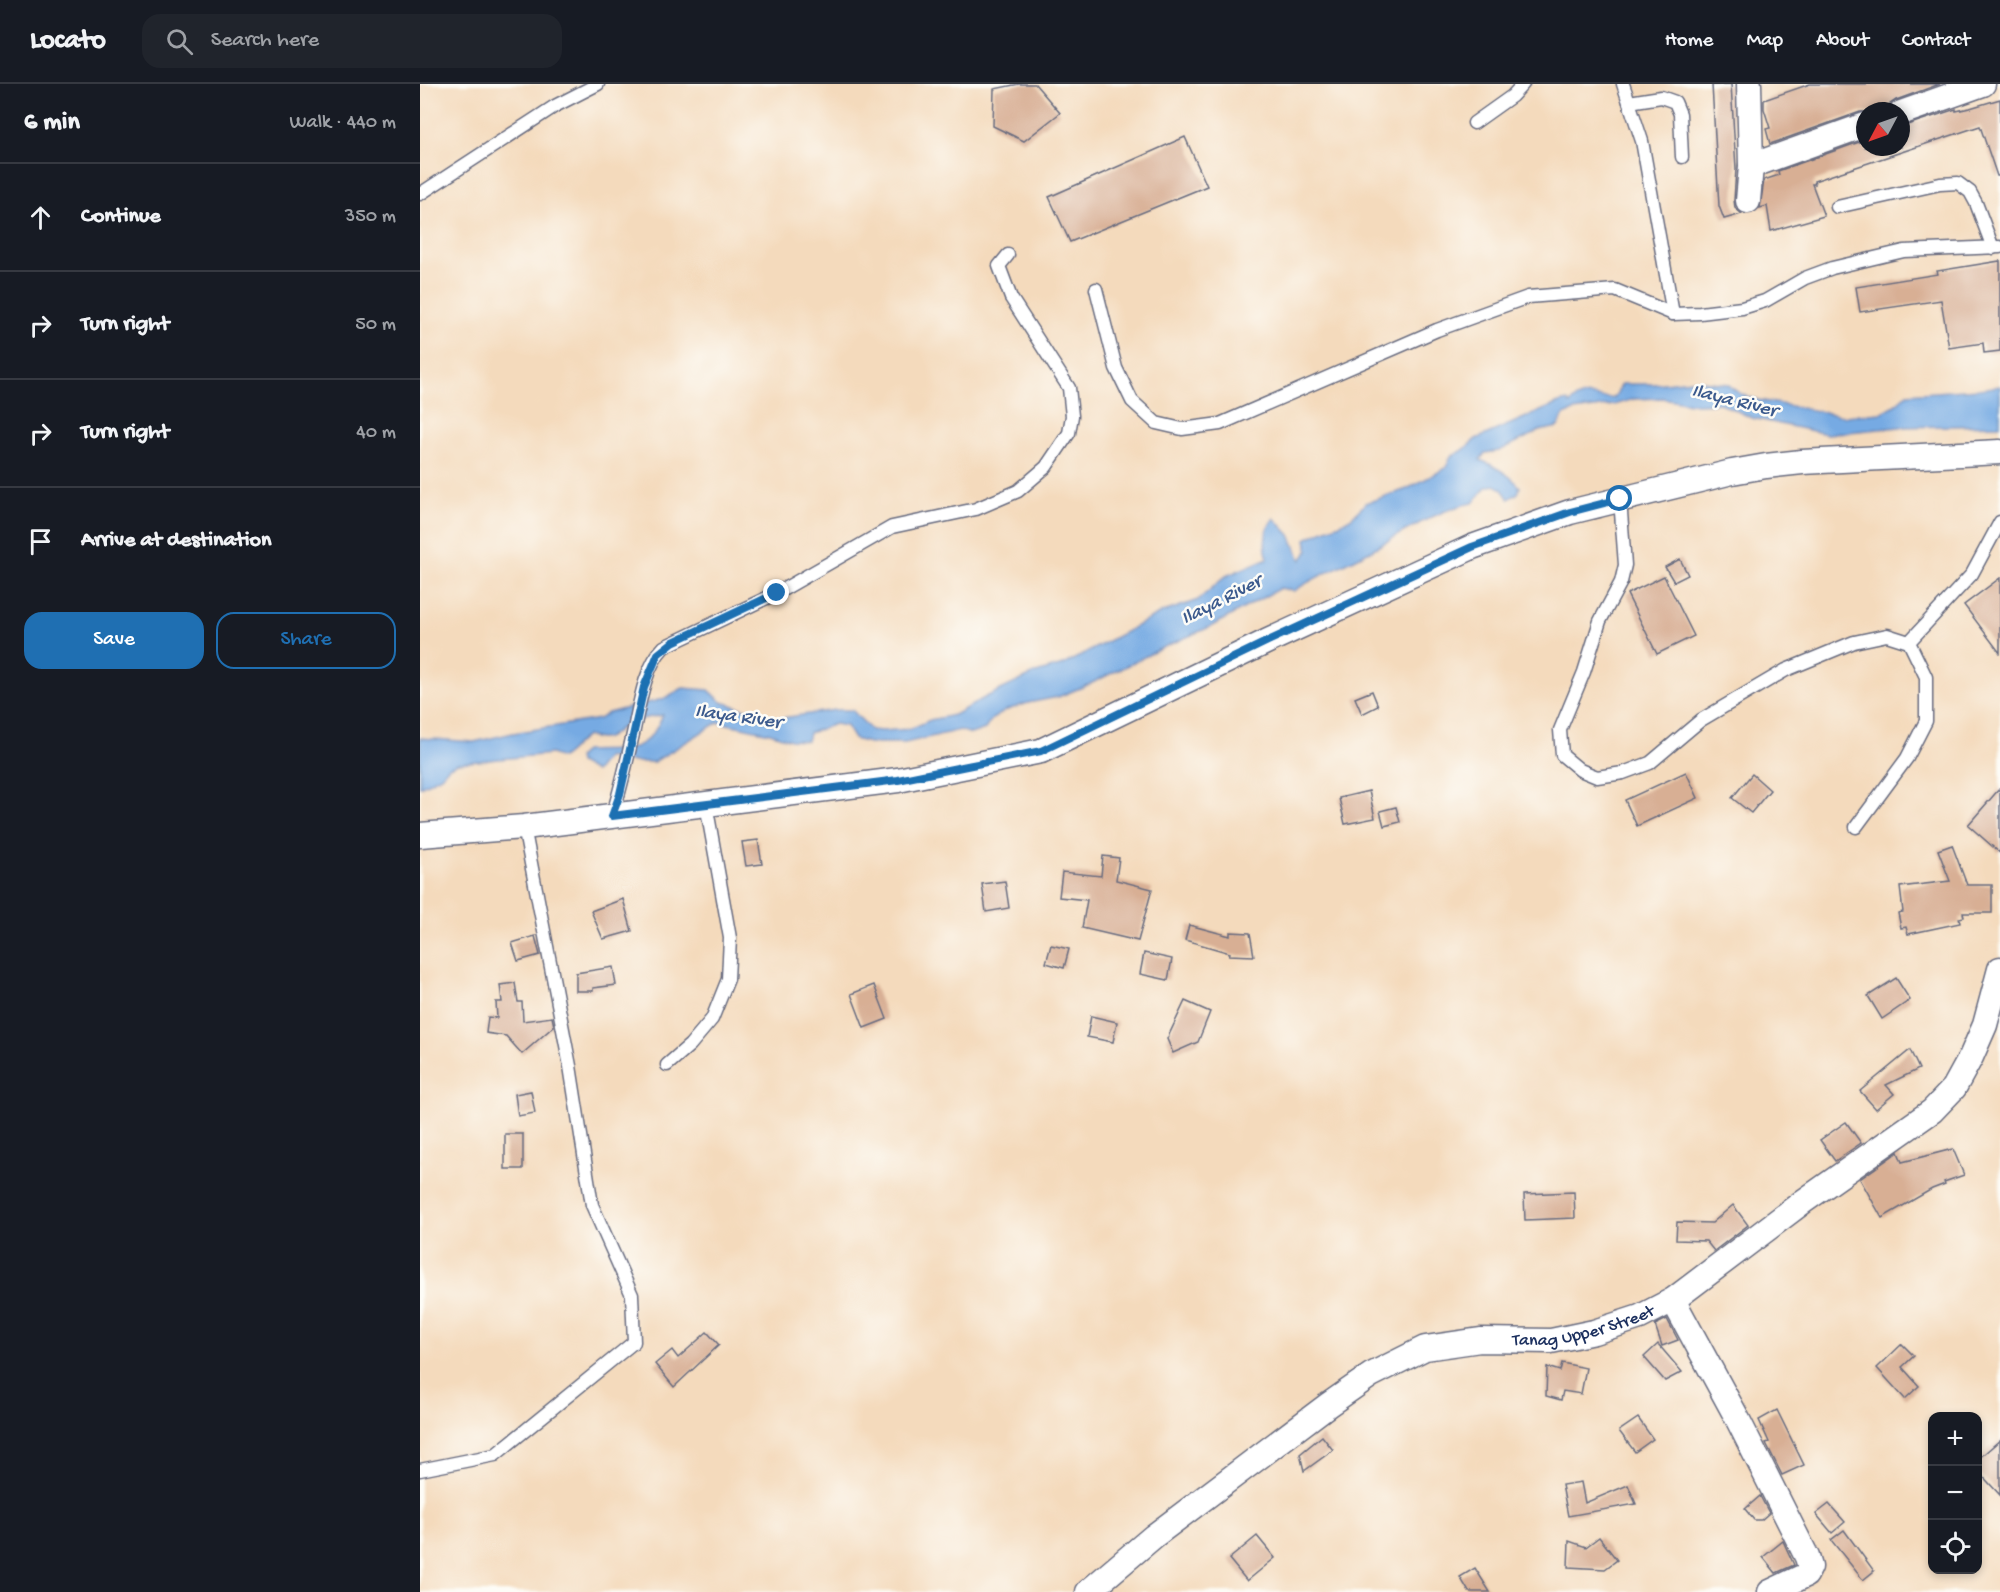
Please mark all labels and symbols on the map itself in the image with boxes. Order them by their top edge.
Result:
north arrow [1856,102,1910,156]
water label: Ilaya River [1689,380,1783,425]
route start [1606,485,1632,511]
water label: Ilaya River [1178,569,1269,631]
route end [763,579,789,605]
water label: Ilaya River [693,701,787,736]
street label: Tanag Upper Street [1511,1300,1660,1352]

